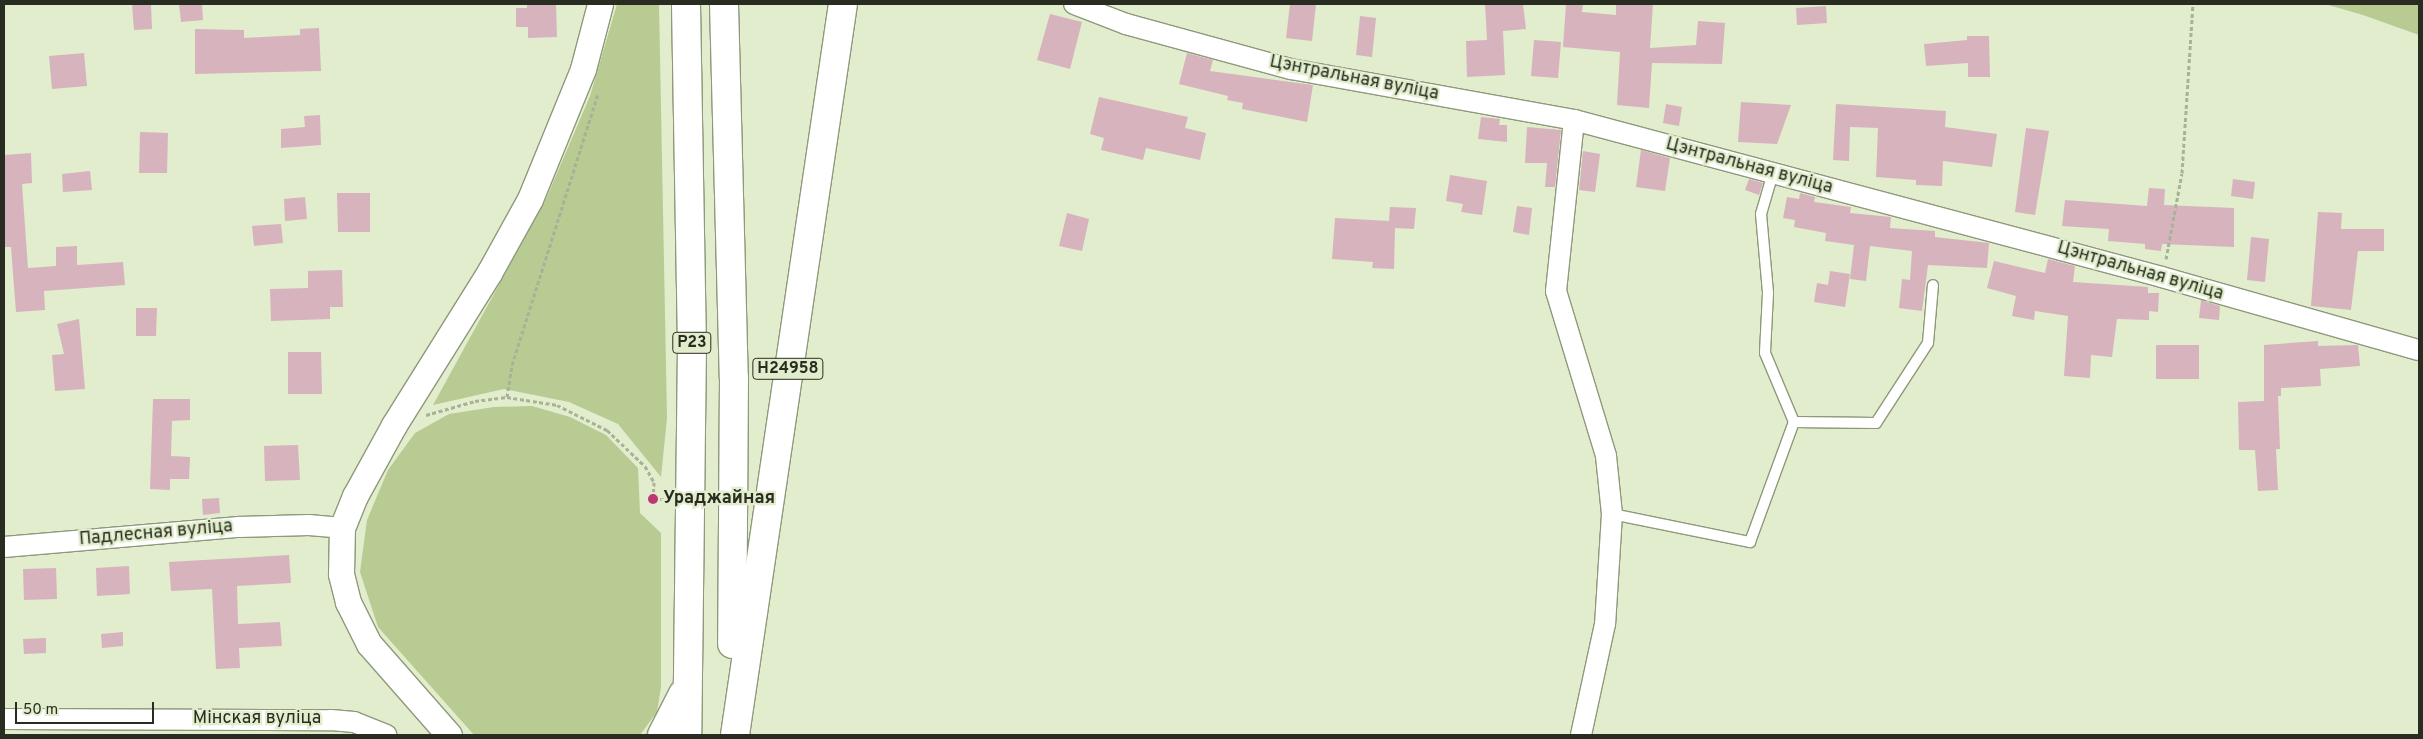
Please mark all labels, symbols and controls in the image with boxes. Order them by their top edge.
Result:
street label: Цэнтральная вуліца [1268,52,1440,106]
street label: Цэнтральная вуліца [1663,134,1835,200]
street label: Цэнтральная вуліца [2054,238,2226,306]
road number: Р23 [672,329,712,356]
road number: Н24958 [752,356,824,382]
place label: Ураджайная [663,488,775,510]
marker: Ураджайная [647,493,659,505]
street label: Падлесная вуліца [78,517,234,551]
scale bar [18,692,156,724]
text: 50 m [23,701,58,720]
street label: Мінская вуліца [193,708,321,730]

